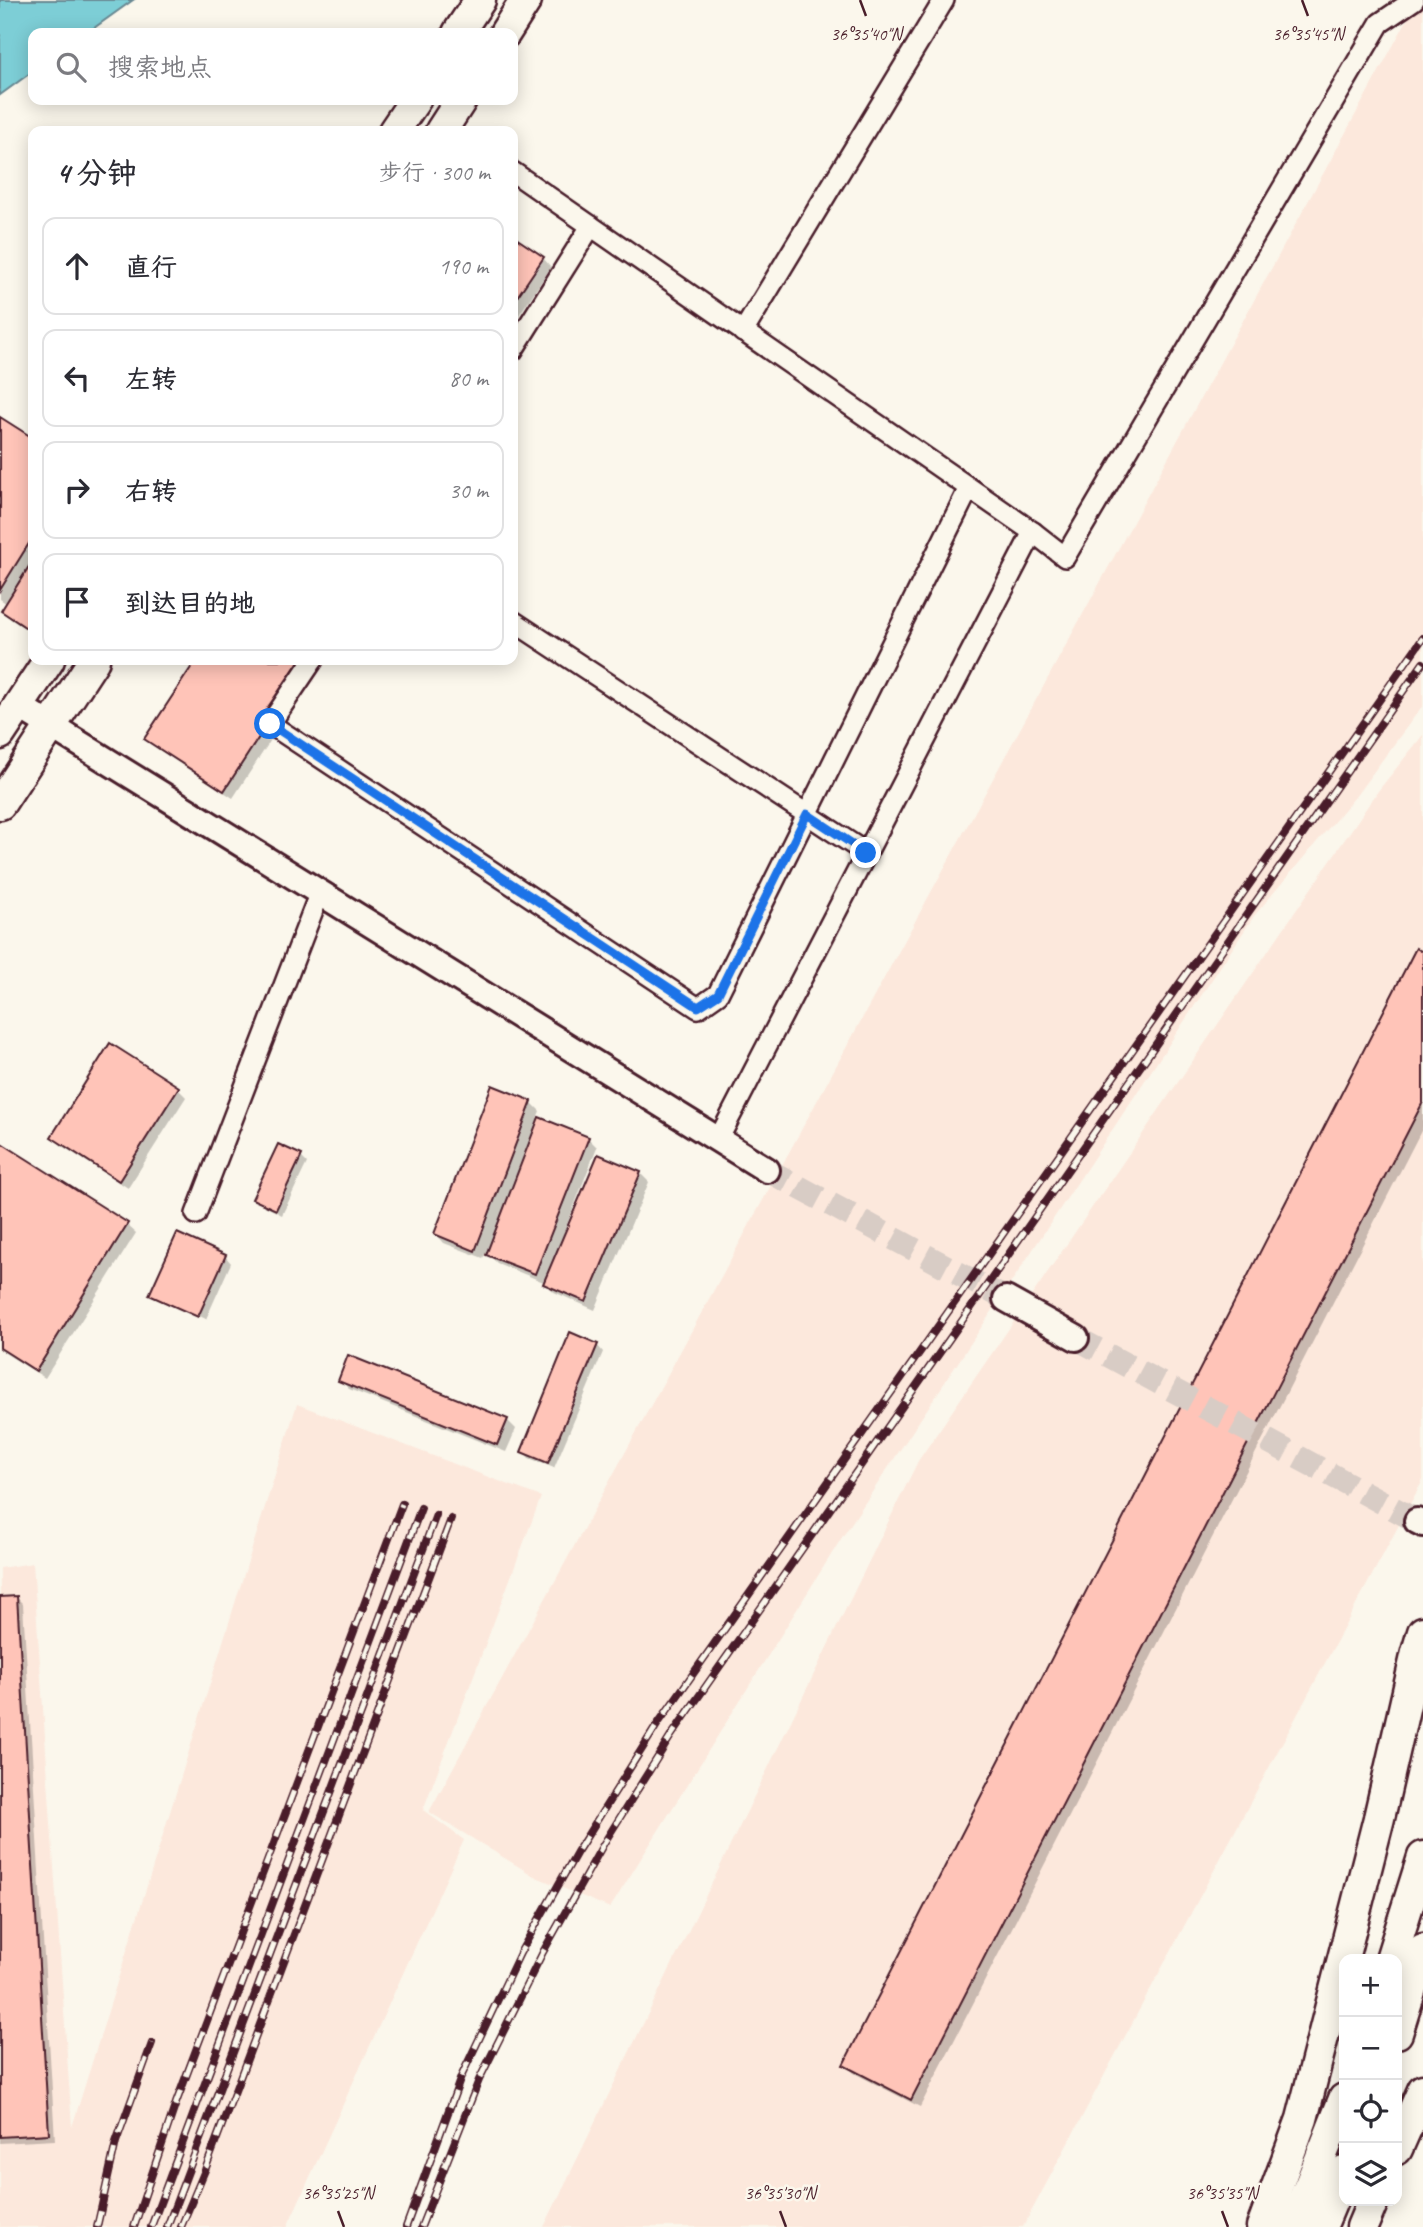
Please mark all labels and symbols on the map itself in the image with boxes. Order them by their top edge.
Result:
text: 36°35'40"N [831,23,905,45]
text: 36°35'45"N [1273,23,1347,45]
route start [254,708,285,739]
route end [850,837,881,868]
text: 36°35'25"N [303,2182,377,2204]
text: 36°35'30"N [745,2182,819,2204]
text: 36°35'35"N [1187,2182,1261,2204]

